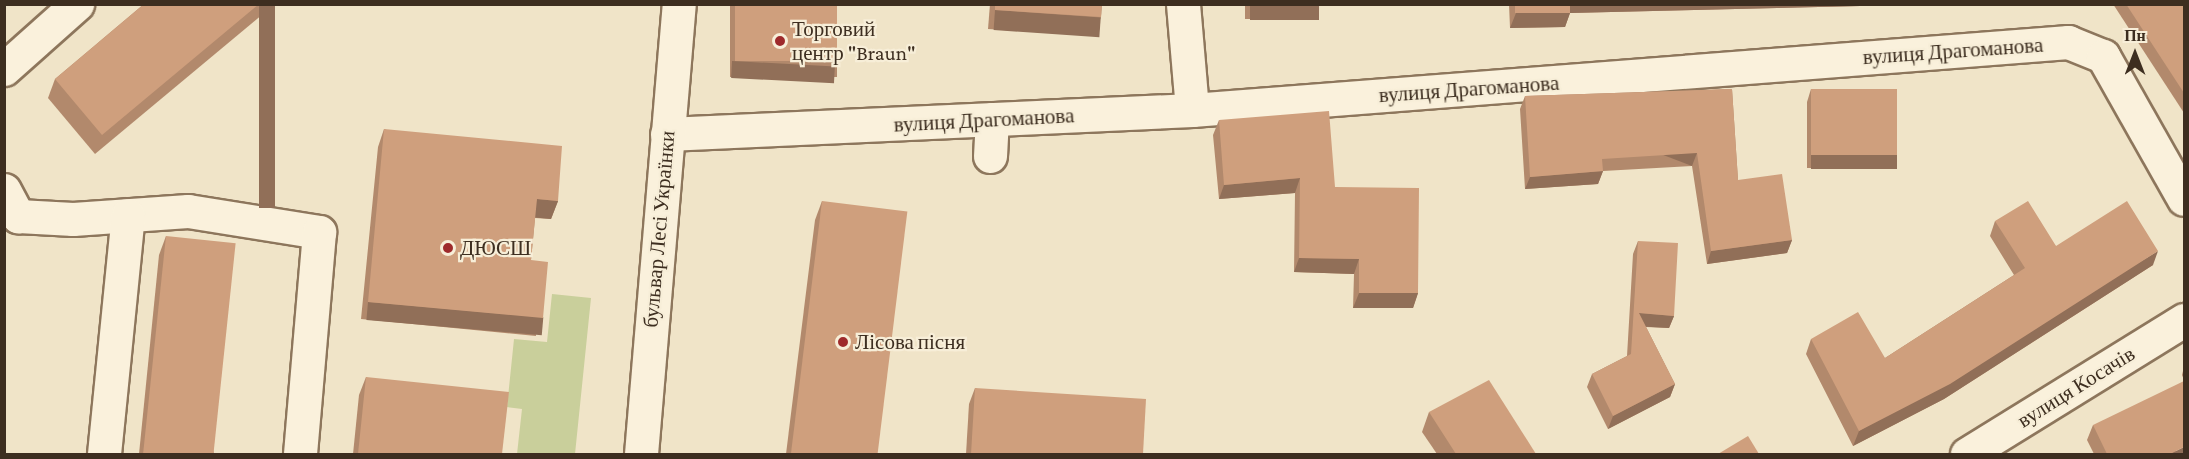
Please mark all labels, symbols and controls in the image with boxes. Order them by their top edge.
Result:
place label: Торговий центр "Braun" [792,16,916,66]
north arrow [2105,24,2165,84]
text: Пн [2124,27,2146,44]
street label: вулиця Драгоманова [1862,32,2044,70]
marker: Торговий центр "Braun" [773,34,787,48]
street label: вулиця Драгоманова [1378,70,1560,108]
street label: вулиця Драгоманова [893,103,1075,137]
street label: бульвар Лесі Українки [638,130,680,328]
place label: ДЮСШ [460,235,531,261]
marker: ДЮСШ [441,241,455,255]
place label: Лісова пісня [855,329,965,355]
marker: Лісова пісня [836,335,850,349]
street label: вулиця Косачів [2013,341,2139,433]

